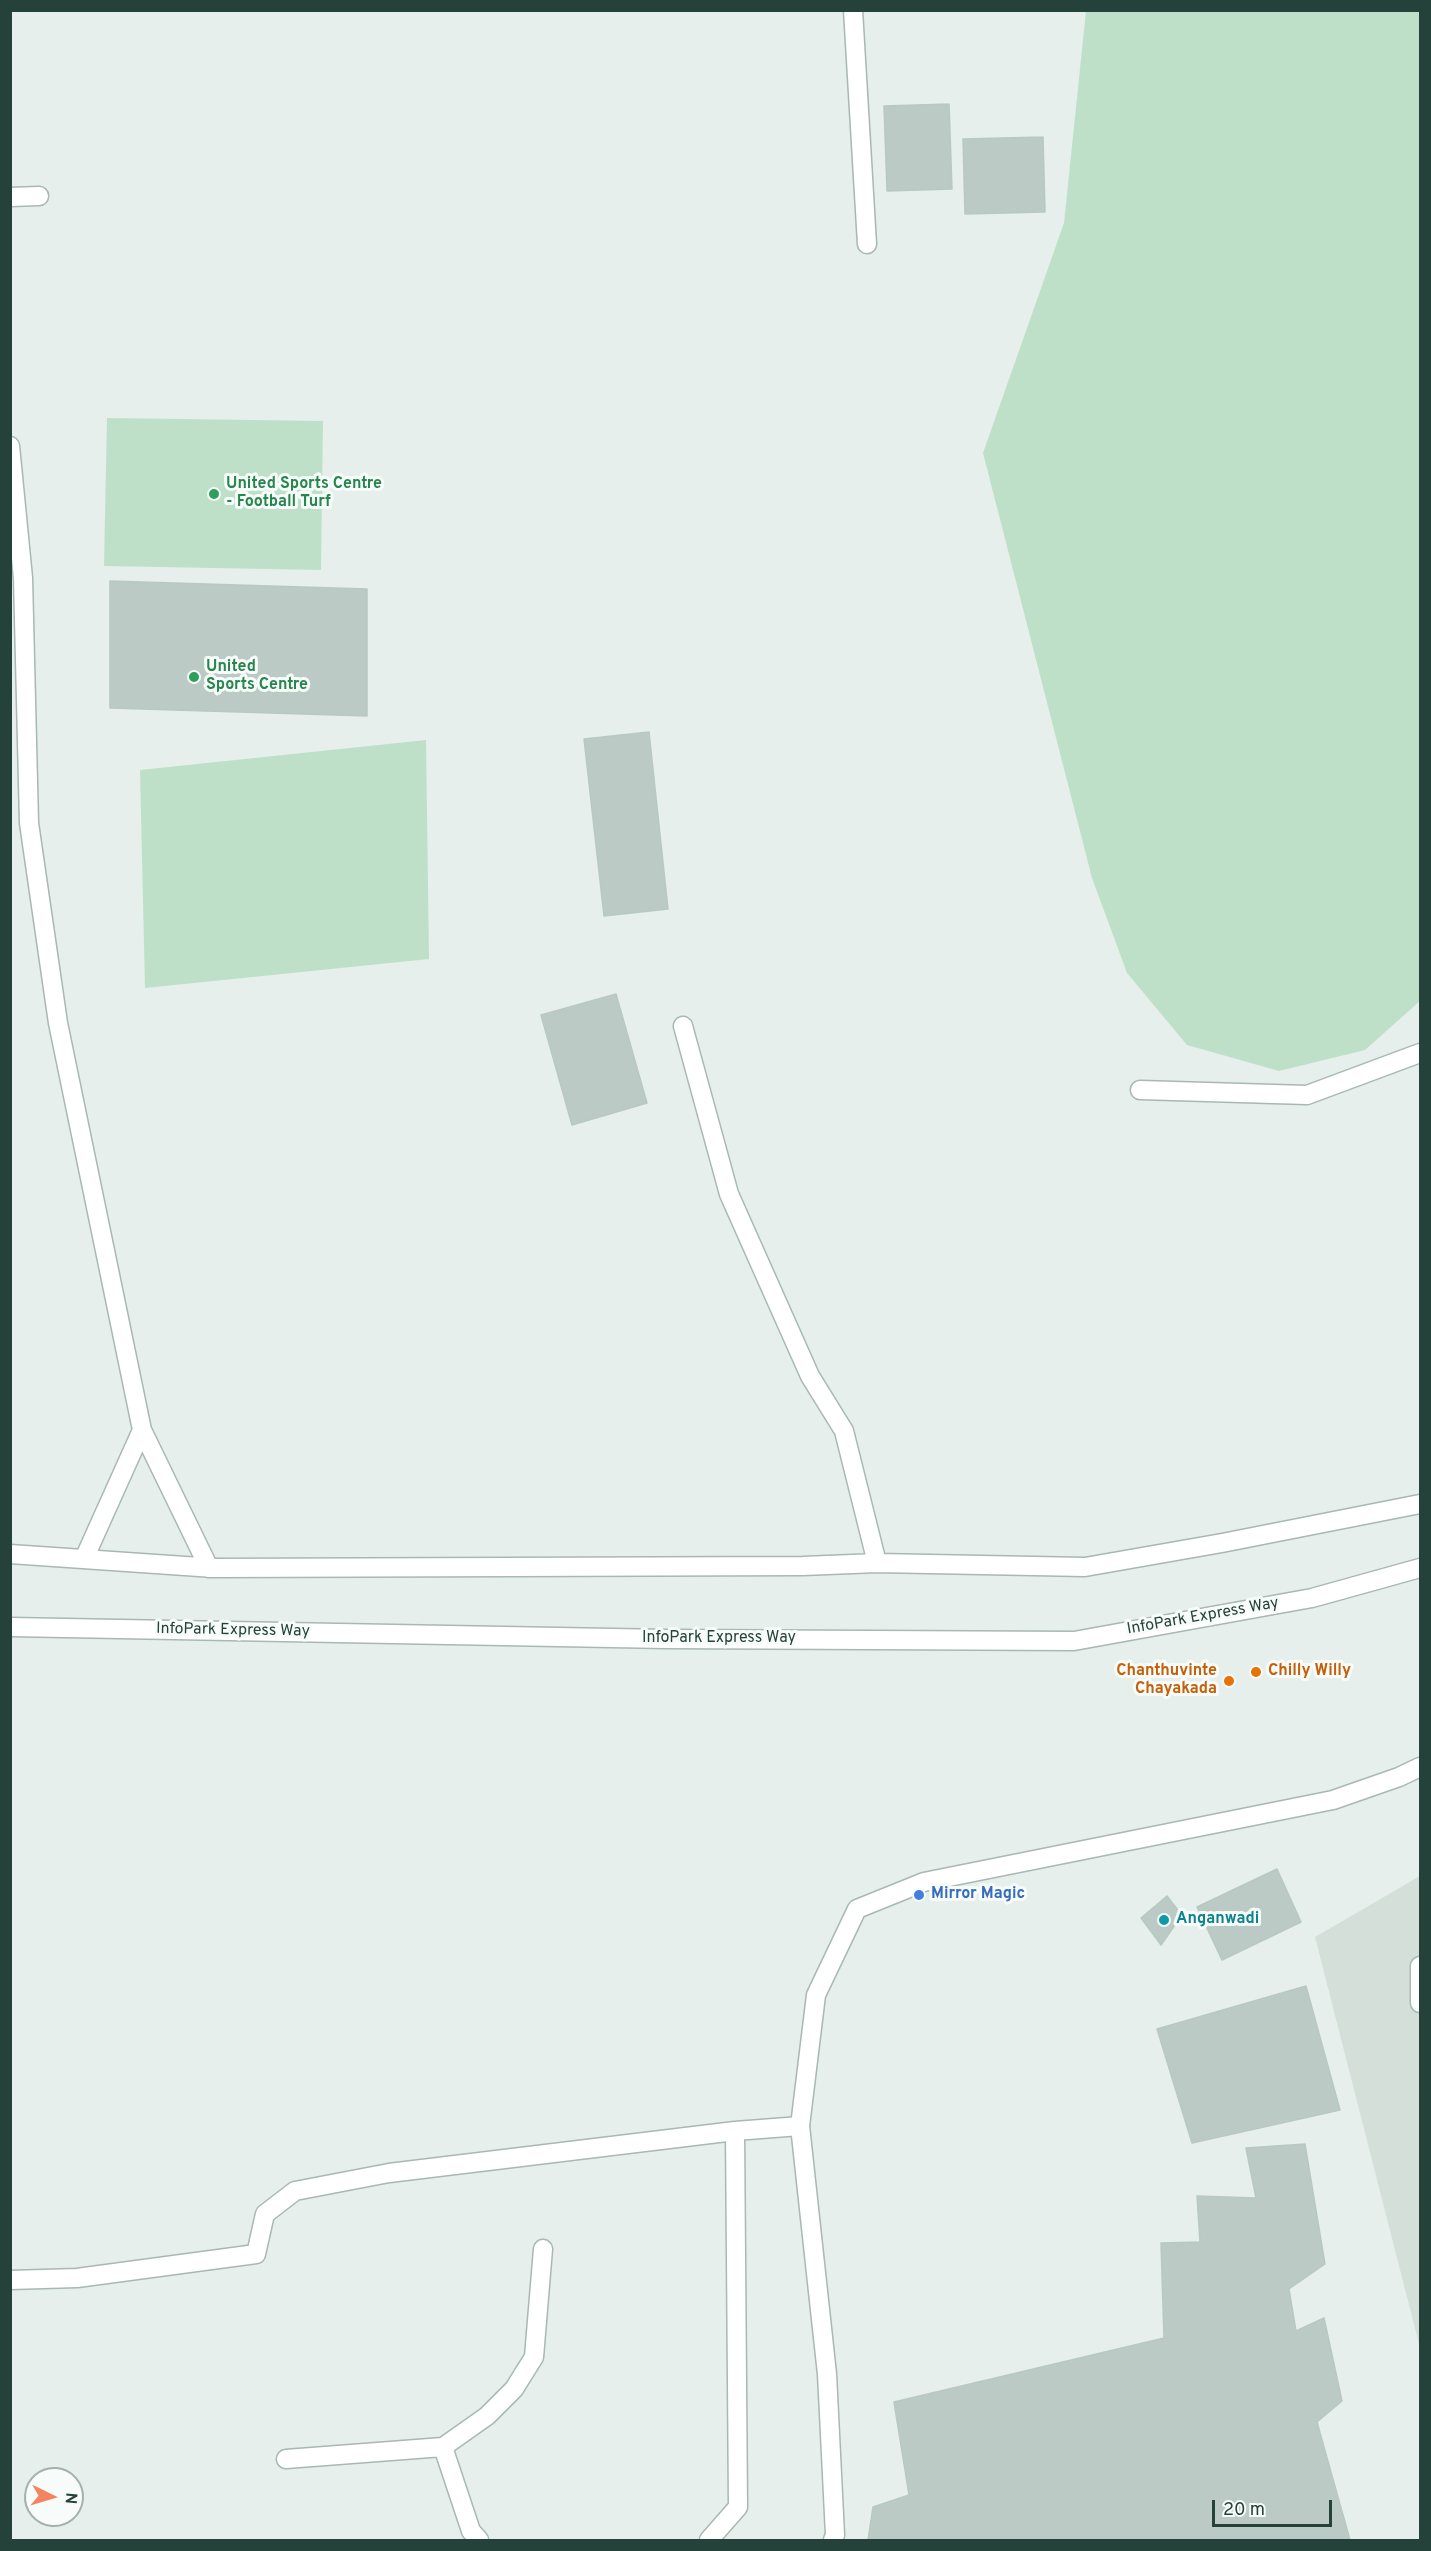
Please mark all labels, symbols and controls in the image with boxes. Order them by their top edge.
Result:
place label: United Sports Centre - Football Turf [226,475,382,513]
marker: United Sports Centre - Football Turf [207,487,221,501]
place label: United Sports Centre [206,658,308,696]
marker: United Sports Centre [187,670,201,684]
street label: InfoPark Express Way [1125,1594,1281,1640]
street label: InfoPark Express Way [156,1620,310,1642]
street label: InfoPark Express Way [642,1629,796,1649]
place label: Chanthuvinte Chayakada [1116,1662,1217,1700]
place label: Chilly Willy [1268,1662,1351,1682]
marker: Chilly Willy [1249,1665,1263,1679]
marker: Chanthuvinte Chayakada [1222,1674,1236,1688]
place label: Mirror Magic [931,1885,1025,1905]
marker: Mirror Magic [912,1888,926,1902]
place label: Anganwadi [1176,1910,1259,1930]
marker: Anganwadi [1157,1913,1171,1927]
north arrow [24,2467,84,2527]
scale bar [1215,2488,1335,2526]
text: N [59,2492,80,2505]
text: 20 m [1223,2499,1265,2522]

